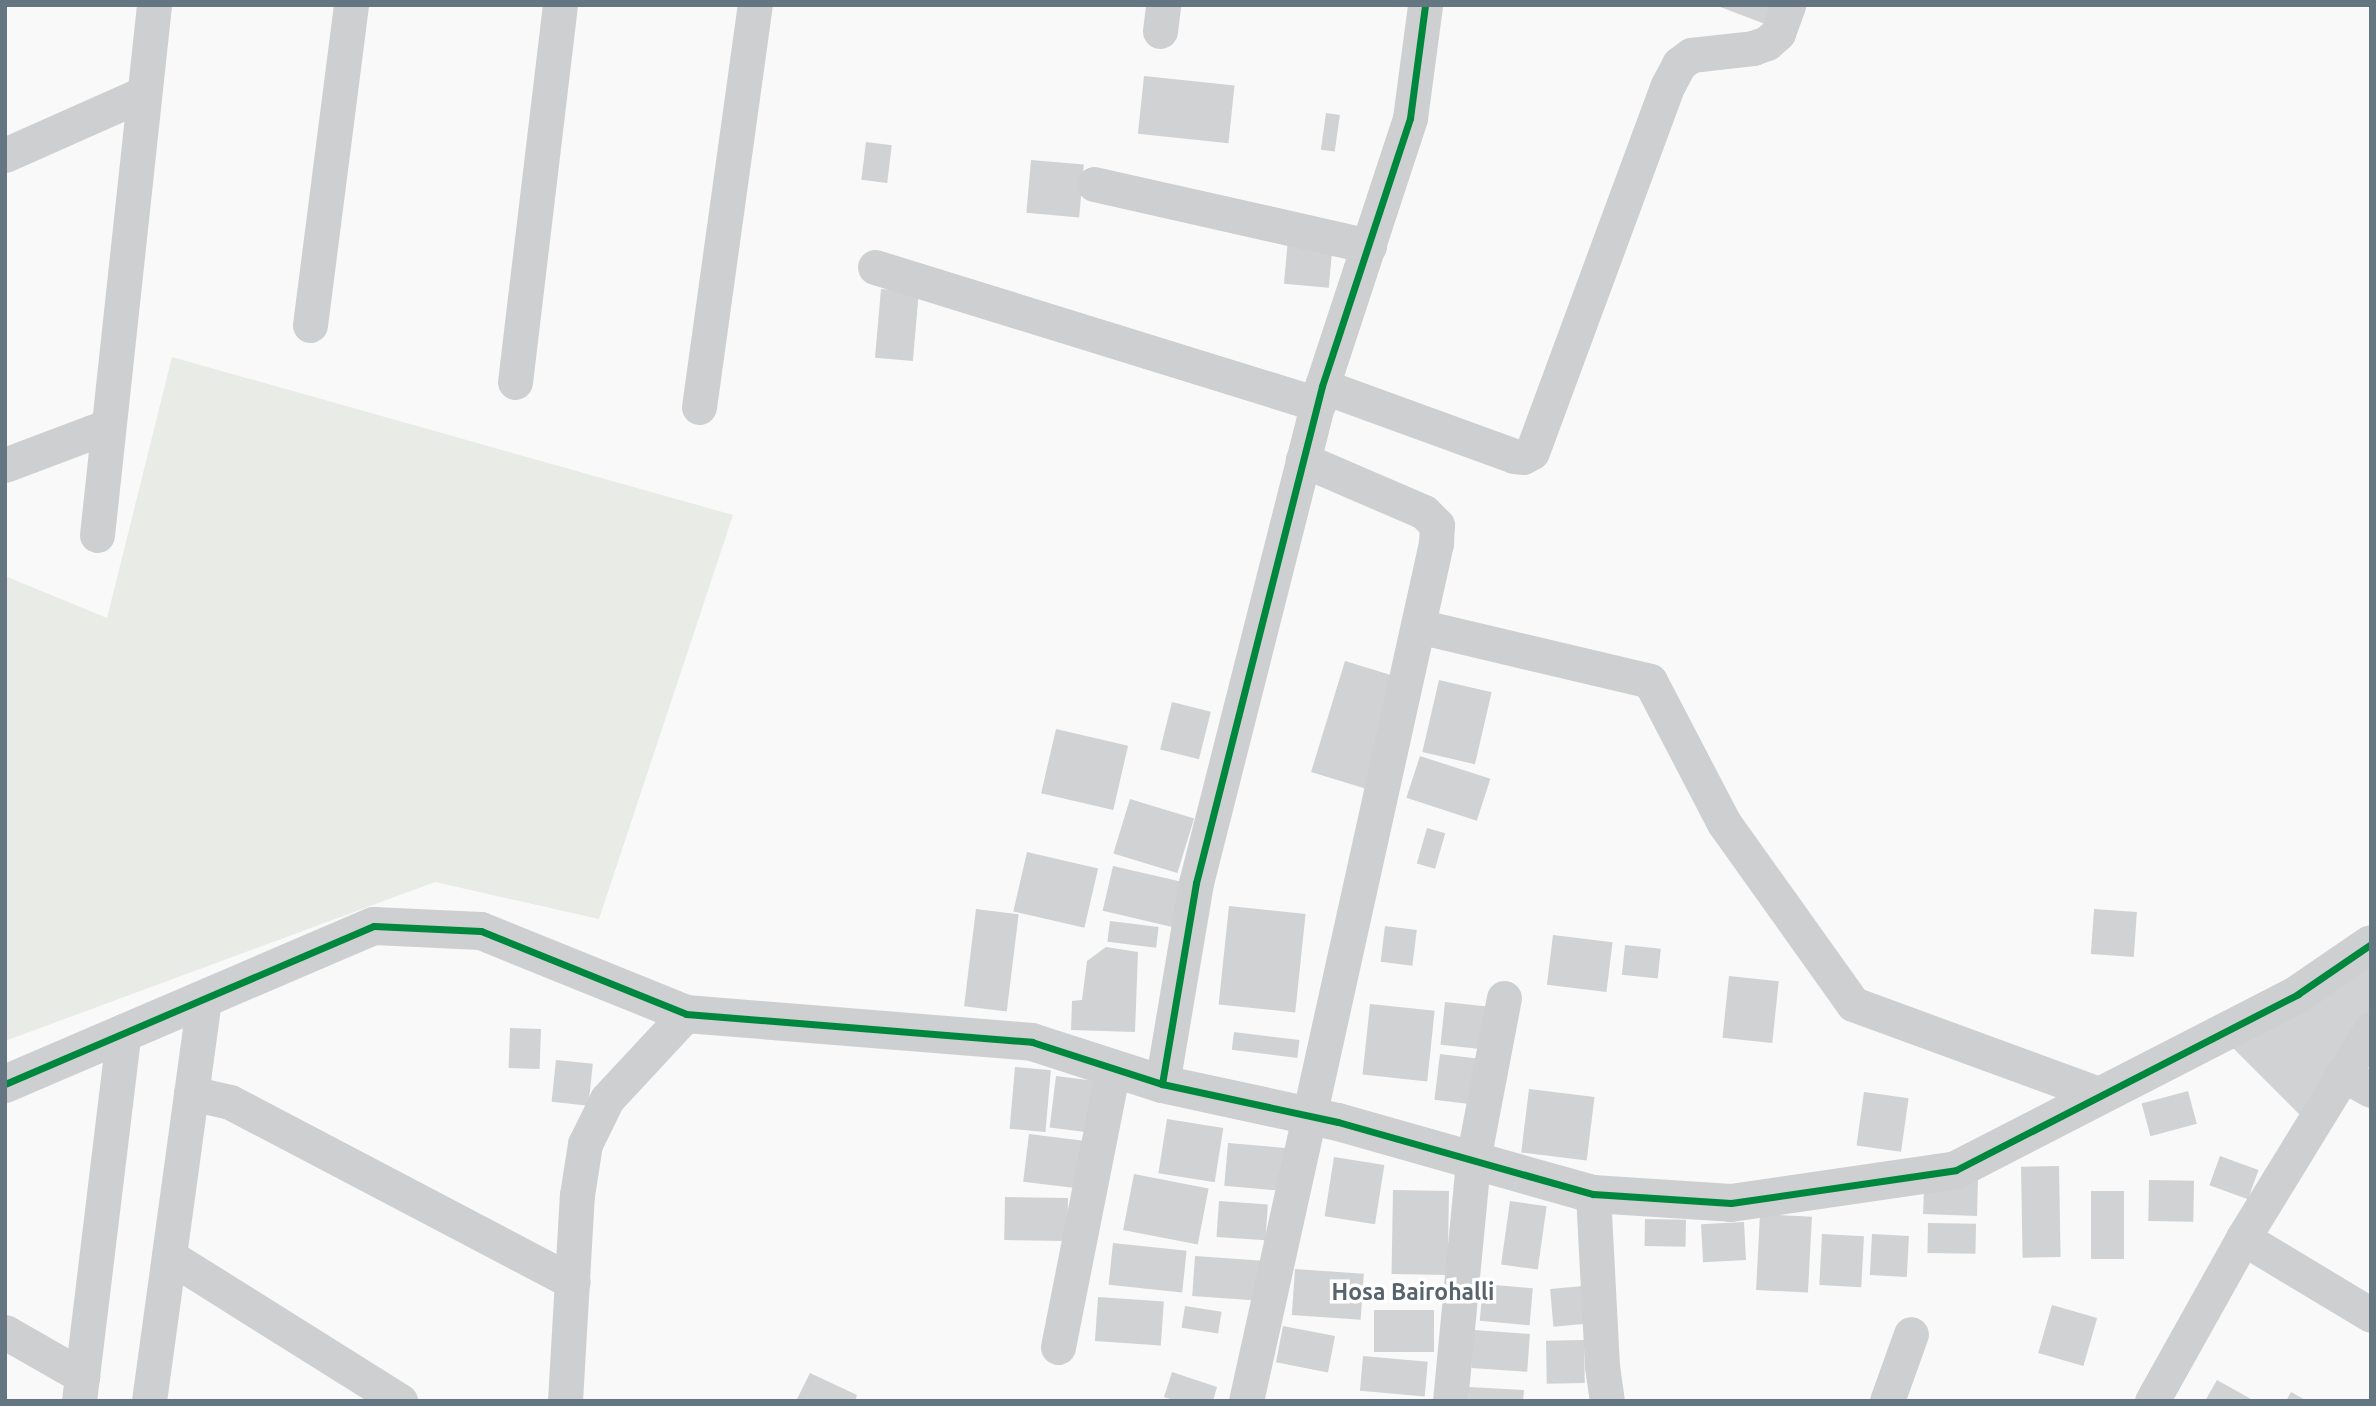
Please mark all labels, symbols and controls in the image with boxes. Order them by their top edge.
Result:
district label: Hosa Bairohalli [1332,1278,1494,1306]

